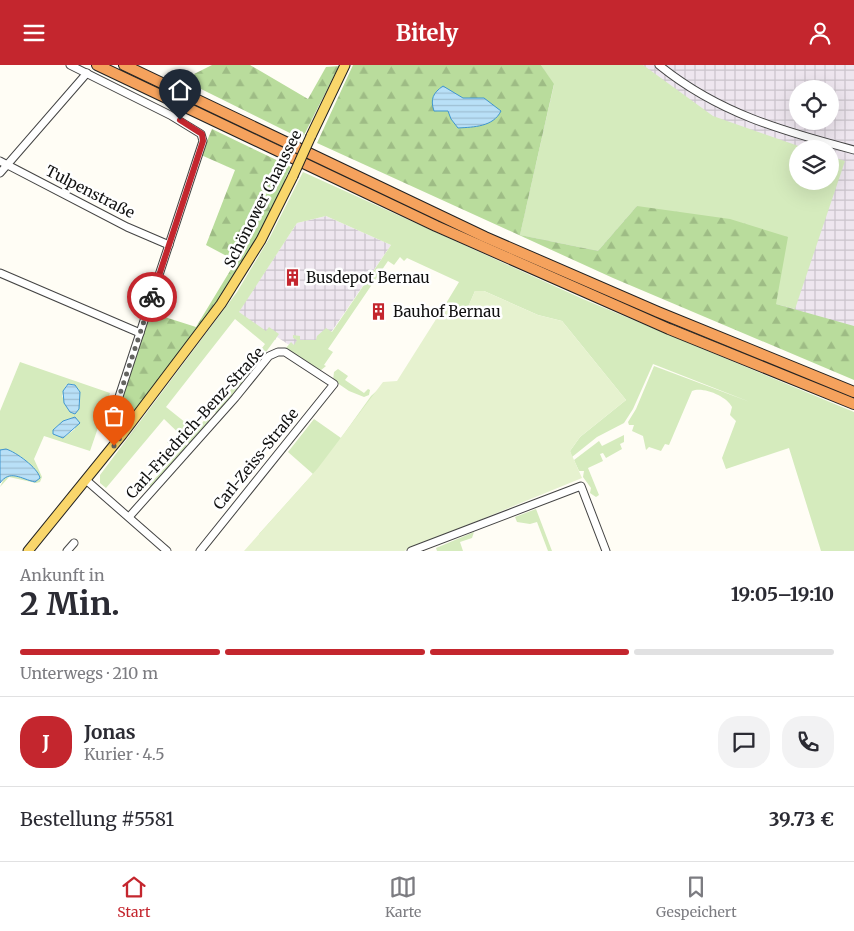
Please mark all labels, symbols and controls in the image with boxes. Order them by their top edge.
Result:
icon: menu [20,19,48,47]
text: Bitely [396,19,458,47]
icon: person [806,19,834,47]
pin [159,69,201,120]
icon: home [166,76,194,104]
map controls [789,80,839,190]
button: locate [789,80,839,130]
street label: Schönower Chaussee [220,127,306,271]
button: layers [789,140,839,190]
street label: Tulpenstraße [43,161,138,222]
building icon: Busdepot Bernau [282,268,302,288]
place label: Busdepot Bernau [306,268,430,287]
courier [127,272,177,322]
icon: bike [138,283,166,311]
building icon: Bauhof Bernau [369,302,389,322]
place label: Bauhof Bernau [393,302,501,321]
street label: Carl-Friedrich-Benz-Straße [121,343,268,502]
pin [93,395,135,446]
icon: bag [100,402,128,430]
street label: Carl-Zeiss-Straße [209,404,302,513]
text: Ankunft in [20,565,105,585]
text: 19:05–19:10 [731,582,834,606]
text: 2 Min. [20,584,120,624]
text: Unterwegs · 210 m [20,663,158,683]
button: chat [718,716,770,768]
button: phone [782,716,834,768]
text: Jonas [84,720,136,744]
text: J [42,730,50,754]
text: Kurier · 4.5 [84,744,165,764]
text: Bestellung #5581 [20,807,174,831]
text: 39.73 € [769,807,834,831]
tab: Start [117,873,150,921]
tab: Karte [385,873,421,921]
tab: Gespeichert [656,873,737,921]

